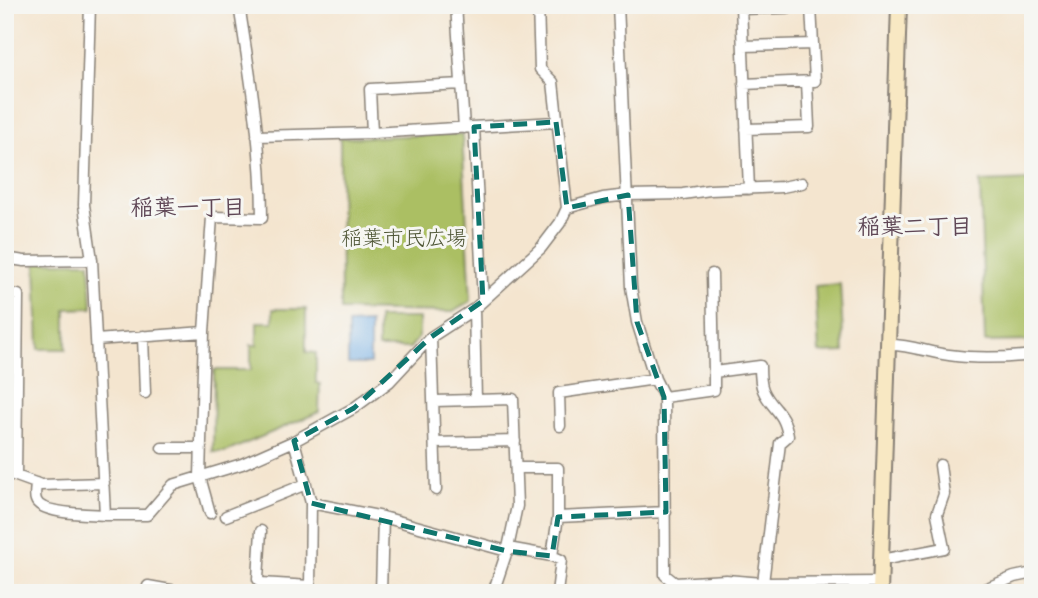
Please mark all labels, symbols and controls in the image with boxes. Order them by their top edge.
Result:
district label: 稲葉一丁目 [131,191,246,227]
district label: 稲葉二丁目 [858,210,973,246]
park label: 稲葉市民広場 [341,223,467,256]

